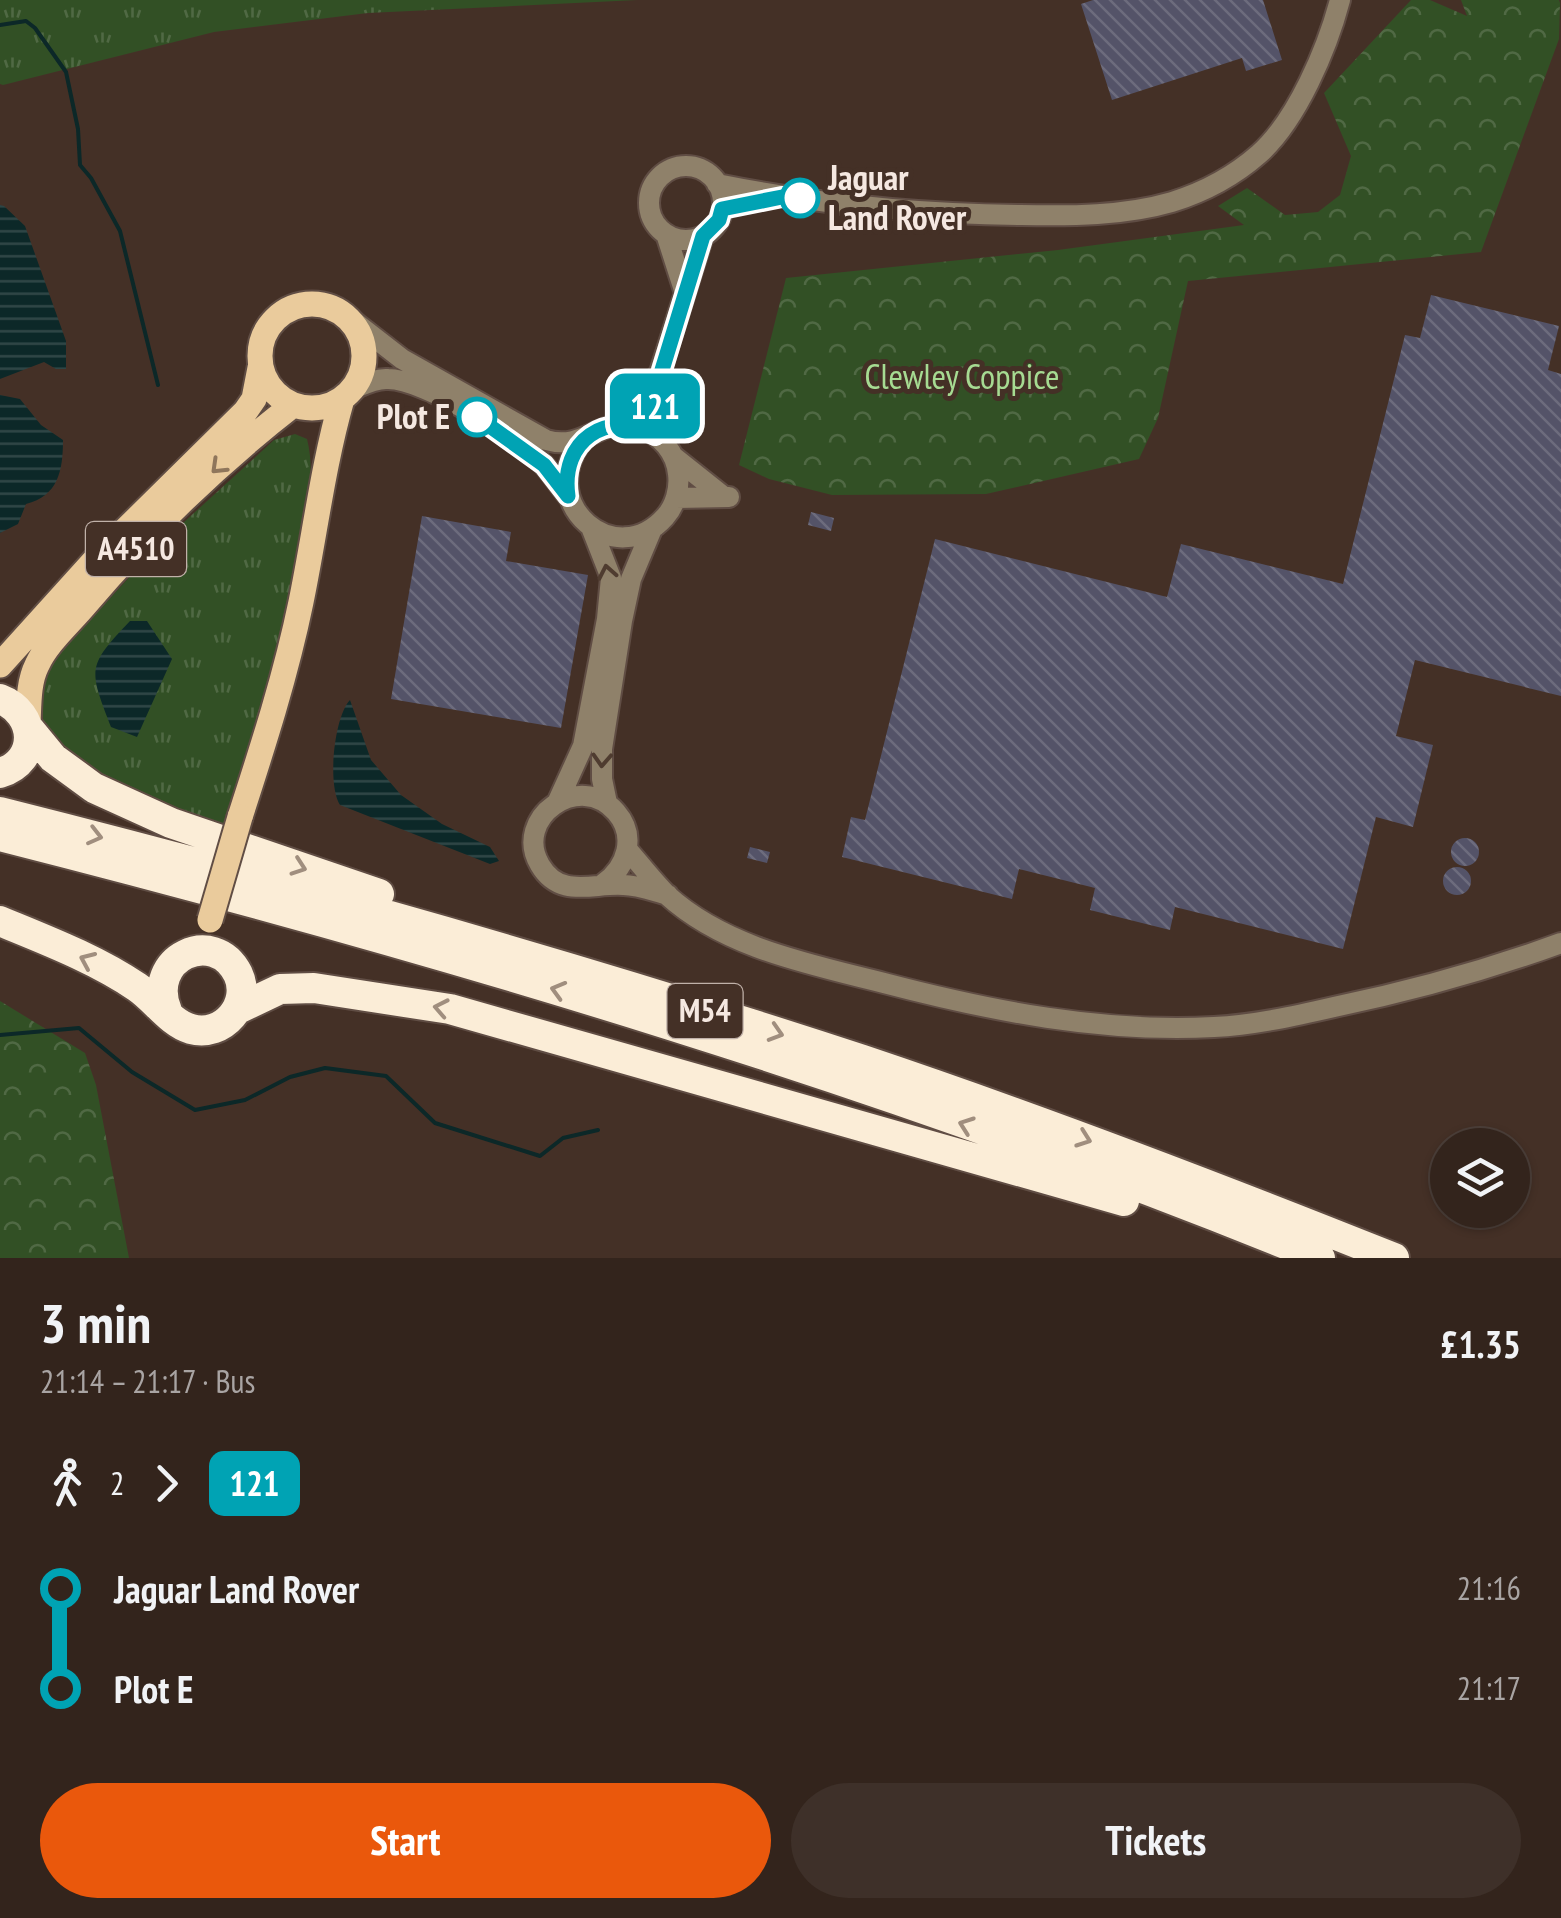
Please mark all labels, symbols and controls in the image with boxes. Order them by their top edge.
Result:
place label: Jaguar Land Rover [827,154,967,240]
marker: Jaguar Land Rover [781,179,819,217]
park label: Clewley Coppice [864,353,1060,399]
line badge: 121 [598,374,712,438]
text: 121 [630,383,680,429]
place label: Plot E [377,393,450,439]
marker: Plot E [458,398,496,436]
one-way arrow [211,455,230,473]
road number: A4510 [86,522,186,576]
one-way arrow [597,564,618,581]
one-way arrow [592,752,613,768]
one-way arrow [86,824,103,845]
one-way arrow [290,855,307,875]
one-way arrow [79,952,97,972]
one-way arrow [551,981,568,1002]
road number: M54 [668,984,742,1038]
one-way arrow [433,998,450,1019]
one-way arrow [767,1022,784,1042]
one-way arrow [959,1116,976,1137]
one-way arrow [1074,1127,1091,1148]
map controls [1430,1128,1530,1228]
button: layers [1430,1128,1530,1228]
text: 3 min [40,1287,151,1358]
text: £1.35 [1440,1319,1521,1368]
text: 21:14 – 21:17 · Bus [40,1360,255,1402]
icon: walk [40,1456,95,1511]
icon: forward [139,1456,194,1511]
text: 121 [229,1460,280,1506]
text: 2 [110,1462,124,1504]
text: Jaguar Land Rover [114,1564,359,1613]
text: 21:16 [1457,1567,1521,1609]
text: Plot E [114,1664,193,1713]
text: 21:17 [1457,1667,1521,1709]
button: Start [40,1783,771,1898]
button: Tickets [791,1783,1521,1898]

